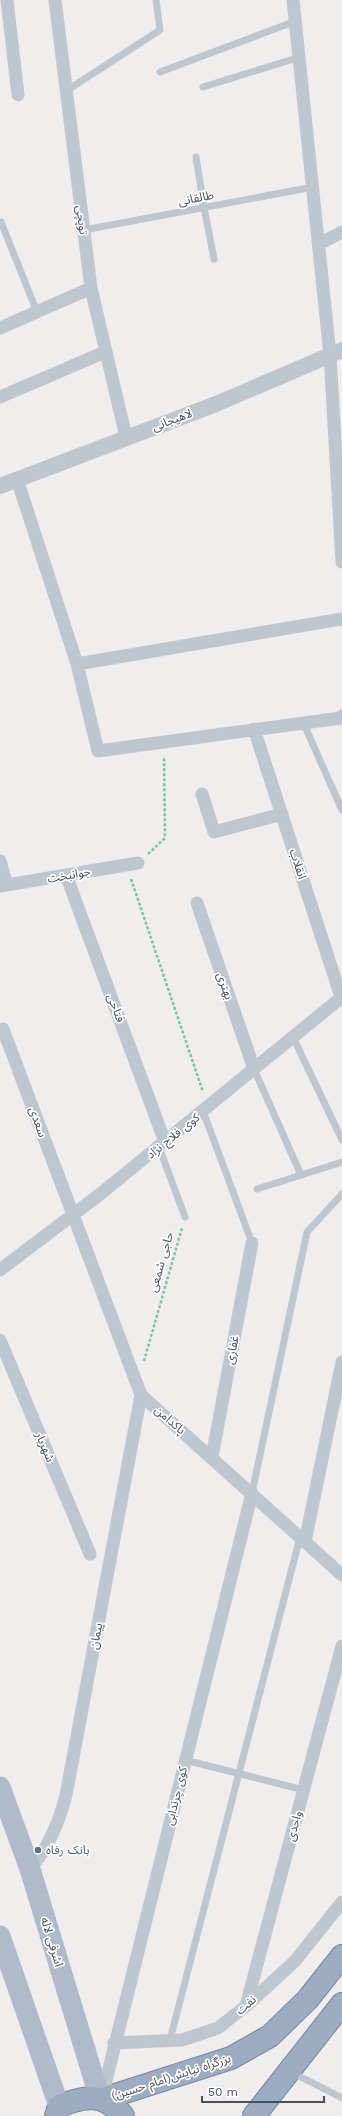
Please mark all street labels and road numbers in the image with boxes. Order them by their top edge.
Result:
street label: طالقانی [177,188,215,208]
street label: توپچی [72,205,91,236]
street label: لاهیجانی [150,406,194,434]
street label: انقلاب [286,847,310,881]
street label: جوانبخت [46,864,92,886]
street label: بهتری [214,971,236,1001]
street label: فتاحی [104,992,128,1024]
street label: سعدی [26,1105,50,1139]
street label: کوی فلاح نژاد [144,1110,205,1163]
street label: حاجی شمعی [146,1230,176,1294]
street label: غفاری [222,1334,242,1366]
street label: پاکدامن [151,1403,188,1438]
street label: شهریار [32,1429,58,1464]
street label: پیمان [87,1622,107,1651]
street label: کوی چرندابی [162,1764,191,1827]
street label: واحدی [283,1809,305,1843]
street label: اشرفی لاله [38,1916,66,1969]
street label: نفت [233,1992,259,2018]
street label: بزرگراه نیایش(امام حسین) [110,2051,233,2105]

